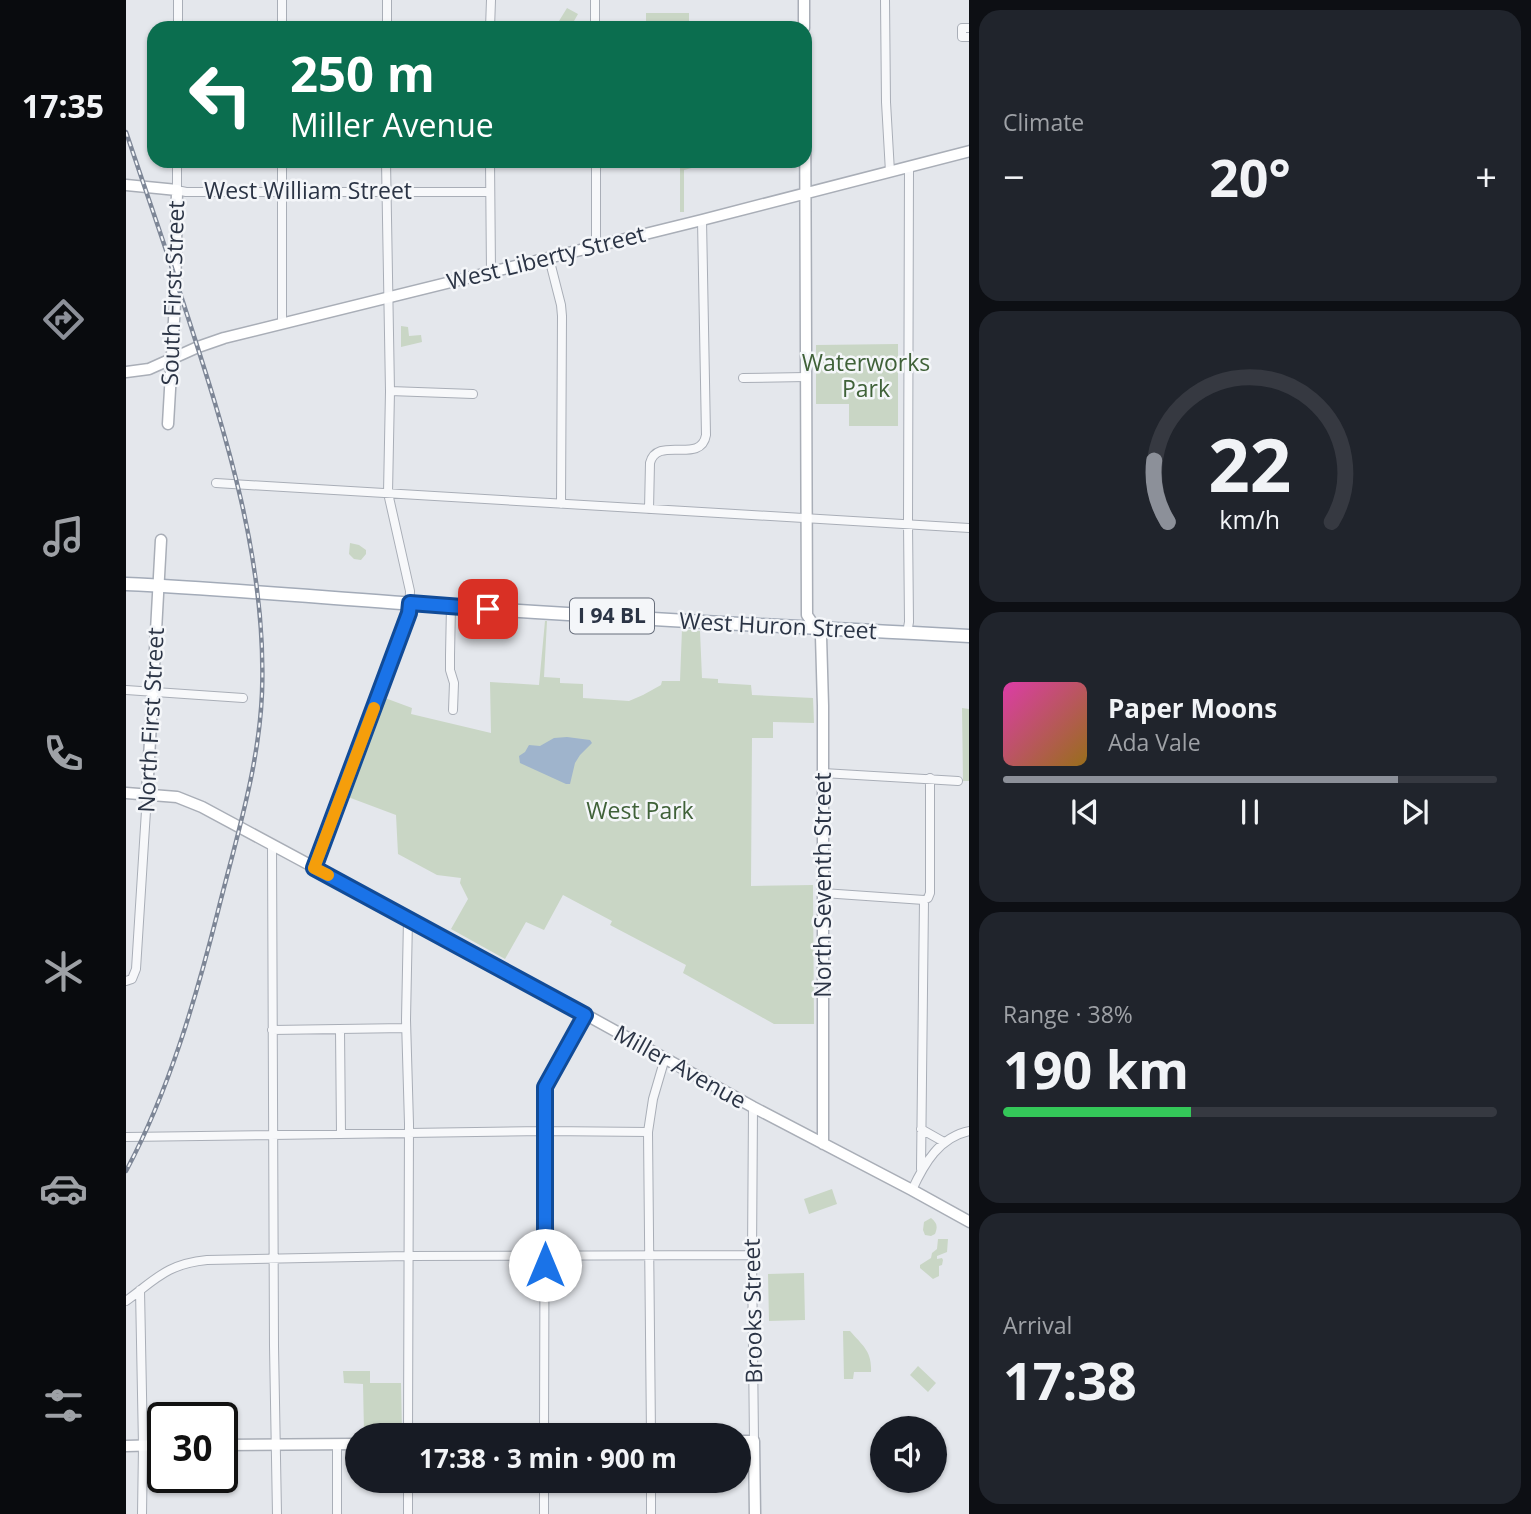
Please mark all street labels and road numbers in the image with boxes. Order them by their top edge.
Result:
street label: West William Street [204,174,412,206]
street label: South First Street [153,200,191,386]
street label: West Liberty Street [443,217,648,297]
road number: I 94 BL [570,598,654,634]
street label: West Huron Street [678,604,878,646]
street label: North First Street [129,627,171,813]
street label: North Seventh Street [806,772,838,998]
street label: Miller Avenue [609,1017,752,1116]
street label: Brooks Street [735,1238,769,1384]

